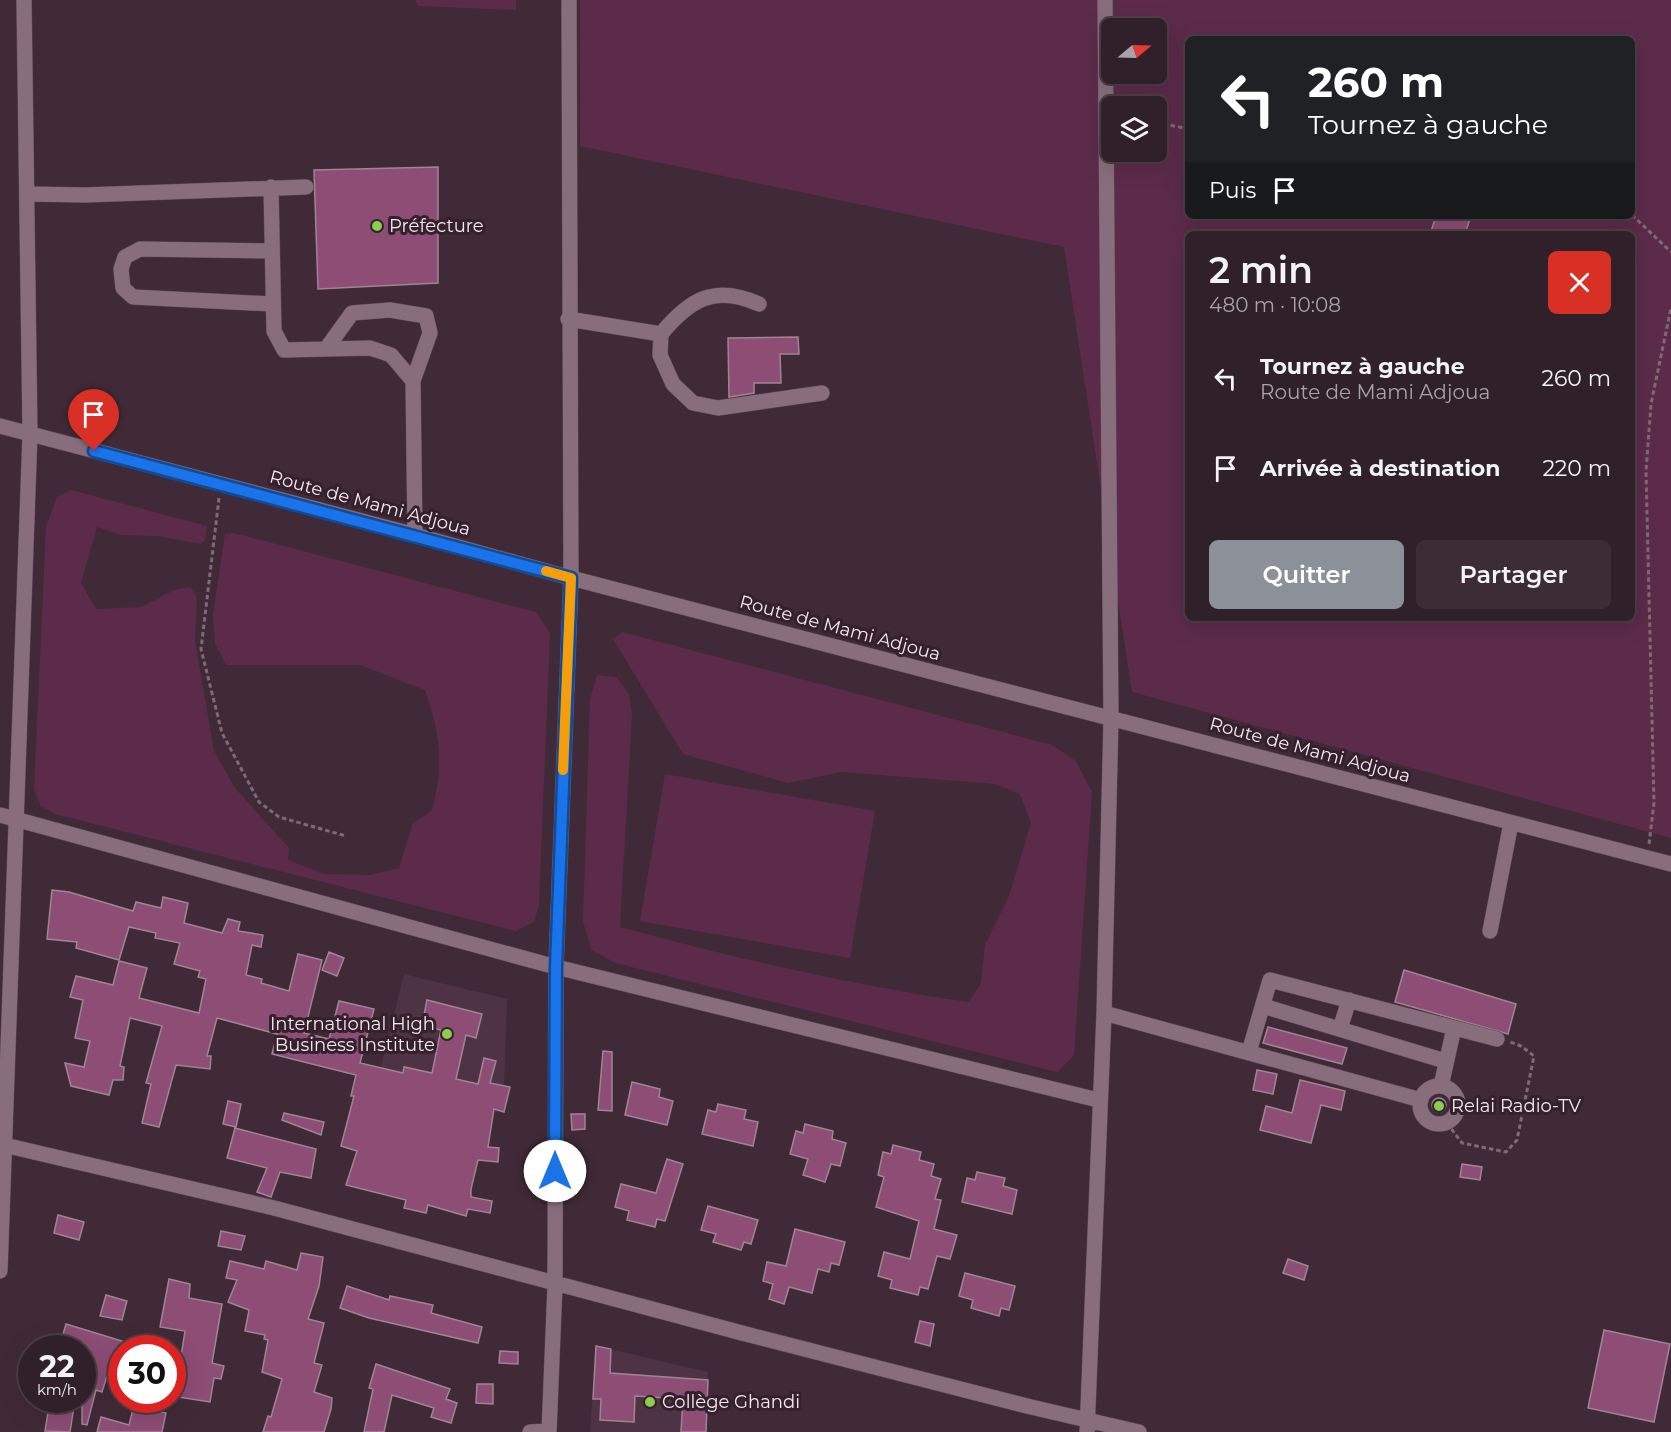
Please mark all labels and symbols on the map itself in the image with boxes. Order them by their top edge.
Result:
north arrow [1101,18,1167,84]
place label: Préfecture [389,215,484,237]
marker: Préfecture [370,219,384,233]
pin [68,389,119,451]
street label: Route de Mami Adjoua [267,466,473,540]
street label: Route de Mami Adjoua [737,591,943,665]
street label: Route de Mami Adjoua [1207,713,1413,787]
place label: International High Business Institute [270,1013,435,1056]
marker: International High Business Institute [440,1027,454,1041]
place label: Relai Radio-TV [1451,1095,1581,1117]
marker: Relai Radio-TV [1432,1099,1446,1113]
position arrow [523,1139,587,1203]
speed limit sign: 30 [108,1335,186,1413]
place label: Collège Ghandi [662,1391,800,1413]
marker: Collège Ghandi [643,1395,657,1409]

